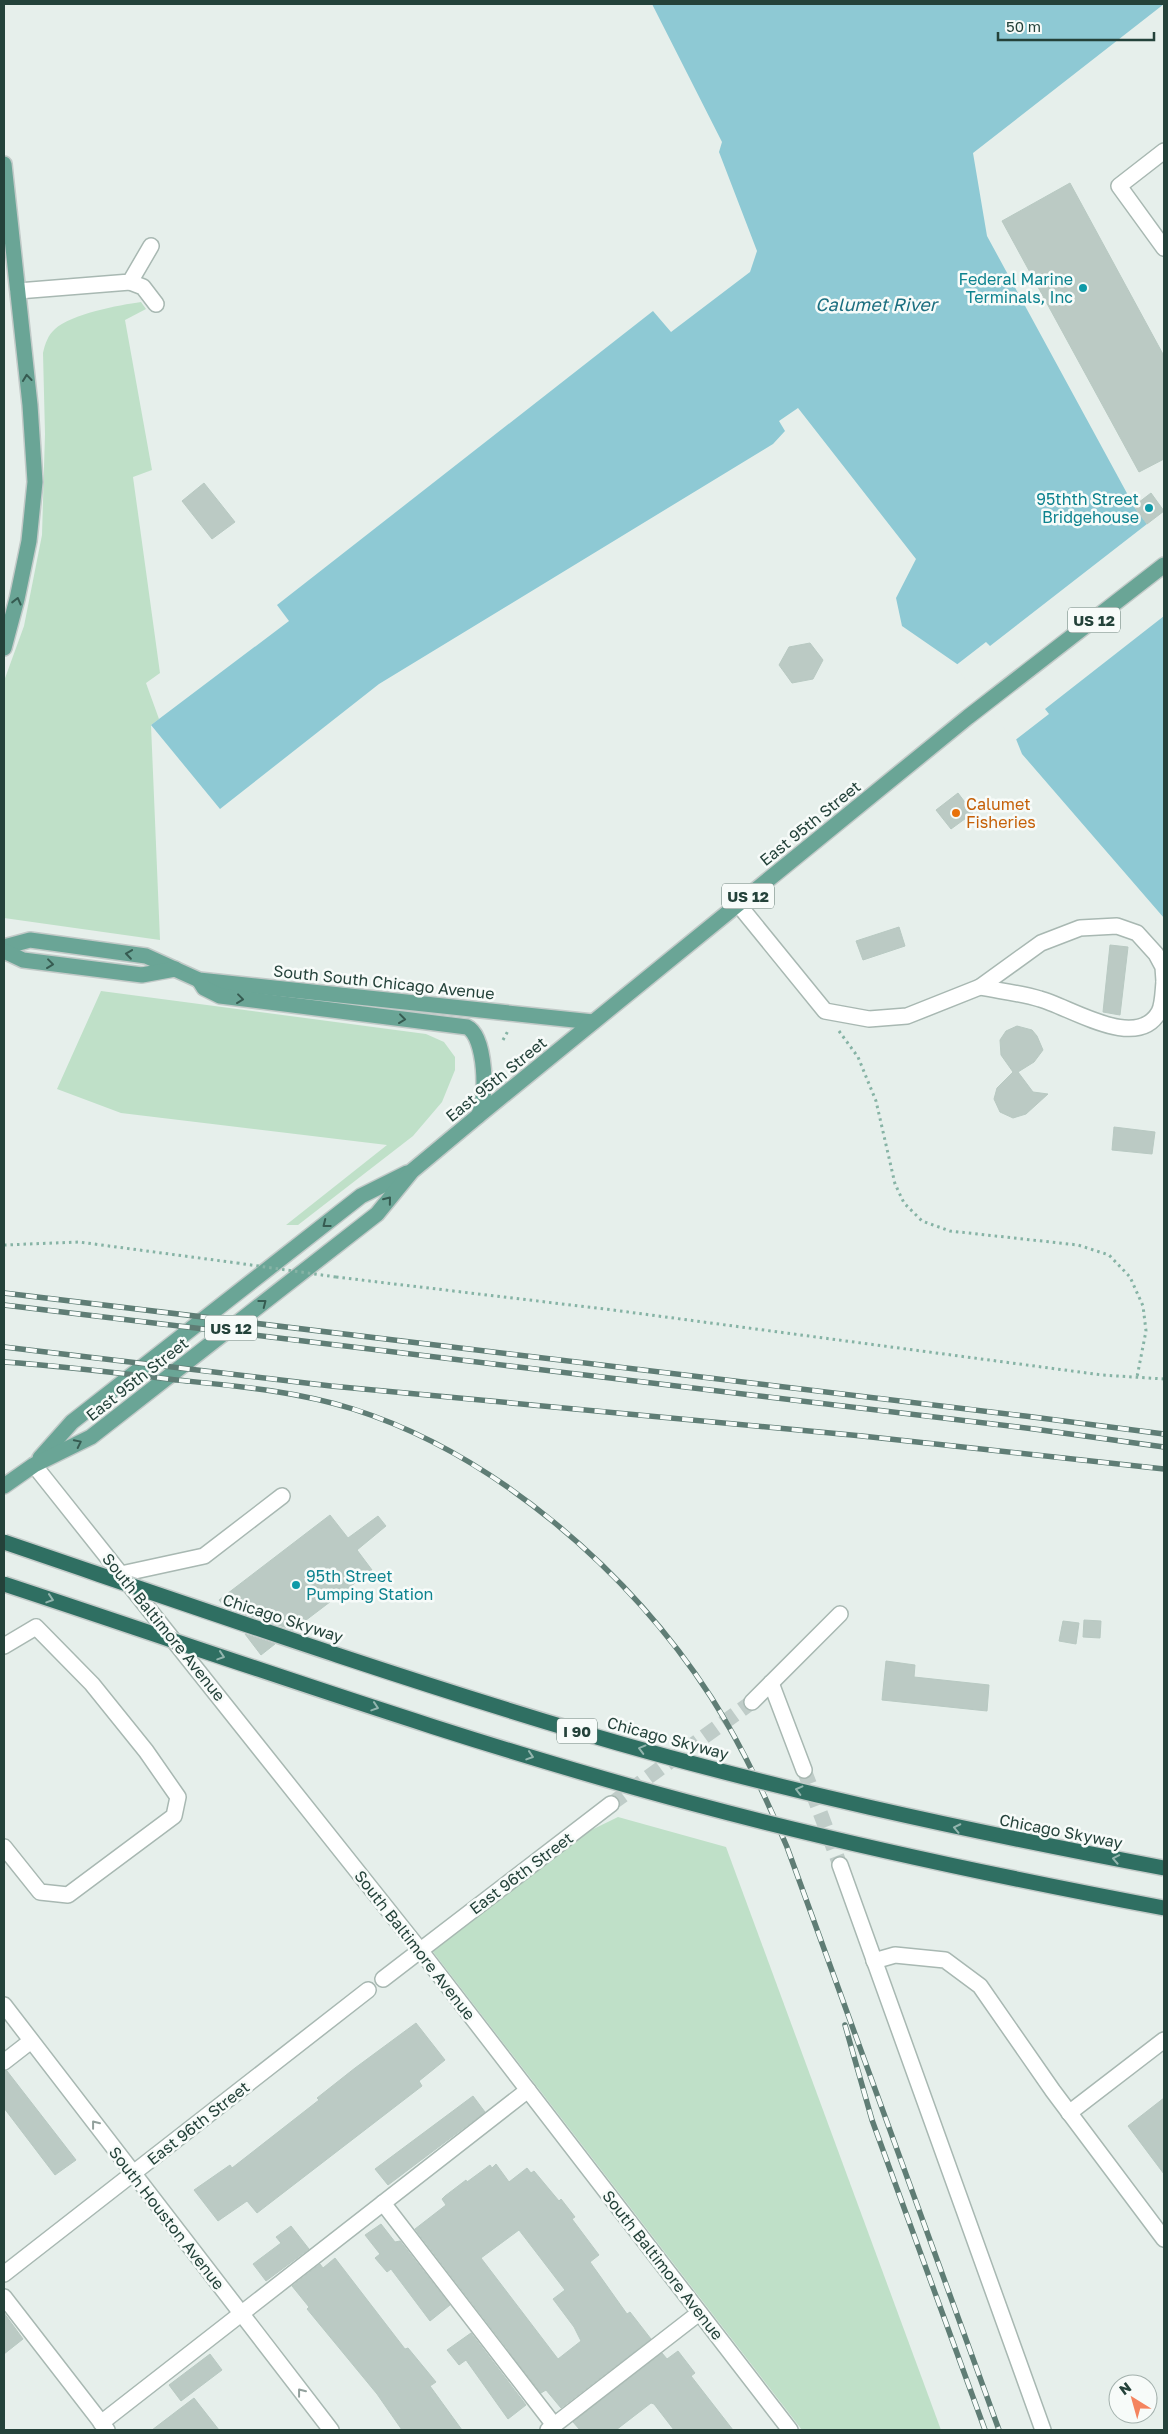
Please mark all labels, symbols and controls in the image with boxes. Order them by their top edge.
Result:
scale bar [998,10,1154,42]
text: 50 m [1006,17,1041,35]
place label: Federal Marine Terminals, Inc [959,269,1073,307]
marker: Federal Marine Terminals, Inc [1077,282,1089,294]
water label: Calumet River [815,293,940,315]
one-way arrow [22,374,33,382]
place label: 95thth Street Bridgehouse [1036,489,1139,527]
marker: 95thth Street Bridgehouse [1143,502,1155,514]
one-way arrow [11,597,21,606]
road number: US 12 [1068,608,1120,632]
street label: East 95th Street [755,776,865,870]
place label: Calumet Fisheries [966,794,1036,832]
marker: Calumet Fisheries [950,807,962,819]
road number: US 12 [722,884,774,908]
one-way arrow [124,949,132,960]
one-way arrow [46,958,54,968]
street label: South South Chicago Avenue [272,960,496,1004]
one-way arrow [237,993,245,1004]
one-way arrow [398,1013,406,1024]
street label: East 95th Street [441,1032,551,1126]
one-way arrow [382,1197,390,1206]
one-way arrow [323,1218,332,1226]
one-way arrow [257,1300,266,1309]
road number: US 12 [205,1316,257,1340]
street label: East 95th Street [82,1333,192,1425]
one-way arrow [72,1439,81,1449]
street label: South Baltimore Avenue [98,1549,230,1705]
place label: 95th Street Pumping Station [306,1566,433,1604]
marker: 95th Street Pumping Station [290,1579,302,1591]
street label: Chicago Skyway [220,1589,346,1647]
one-way arrow [45,1593,54,1603]
one-way arrow [216,1650,225,1660]
one-way arrow [370,1701,379,1711]
street label: Chicago Skyway [605,1712,731,1764]
road number: I 90 [557,1718,597,1744]
one-way arrow [637,1744,646,1755]
one-way arrow [525,1750,534,1760]
one-way arrow [795,1786,803,1796]
street label: Chicago Skyway [998,1809,1124,1853]
one-way arrow [952,1823,961,1834]
street label: East 96th Street [465,1828,577,1918]
one-way arrow [1112,1855,1121,1865]
street label: South Baltimore Avenue [350,1866,480,2024]
street label: East 96th Street [143,2077,253,2169]
one-way arrow [93,2121,101,2130]
street label: South Houston Avenue [105,2142,229,2294]
street label: South Baltimore Avenue [598,2186,728,2344]
north arrow [1108,2374,1158,2424]
text: N [1116,2378,1134,2398]
one-way arrow [299,2389,307,2398]

